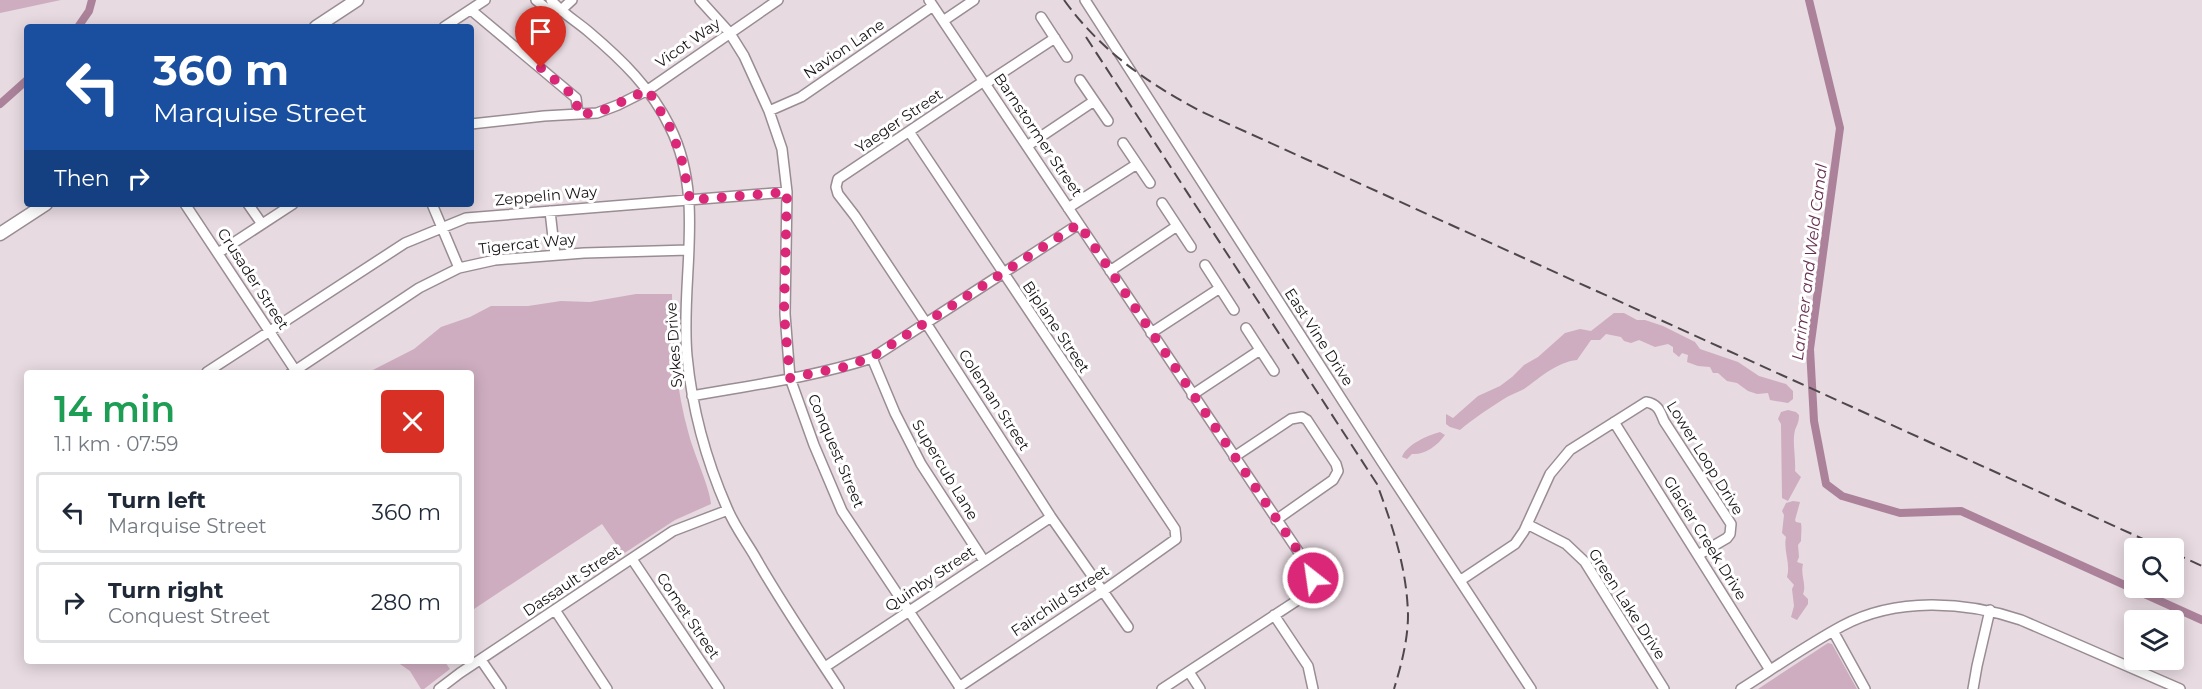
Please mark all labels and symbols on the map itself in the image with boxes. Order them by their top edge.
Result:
pin [515,6,566,68]
street label: Vicot Way [652,13,724,72]
street label: Navion Lane [800,15,888,83]
street label: Barnstormer Street [990,69,1087,200]
street label: Yaeger Street [852,84,946,157]
water label: Larimer and Weld Canal [1788,162,1831,362]
street label: Zeppelin Way [494,181,599,209]
street label: Crusader Street [213,224,293,333]
street label: Tigercat Way [477,229,577,258]
street label: Biplane Street [1019,277,1094,376]
street label: East Vine Drive [1281,284,1358,389]
street label: Sykes Drive [661,302,686,388]
street label: Coleman Street [955,345,1034,454]
street label: Conquest Street [804,391,869,511]
street label: Lower Loop Drive [1663,397,1748,518]
street label: Supercub Lane [908,416,983,523]
street label: Glacier Creek Drive [1660,472,1751,603]
street label: Dassault Street [519,541,624,620]
street label: Quinby Street [881,542,978,616]
street label: Green Lake Drive [1585,545,1670,663]
position arrow [1281,546,1345,610]
street label: Fairchild Street [1007,561,1112,640]
street label: Comet Street [653,569,724,663]

